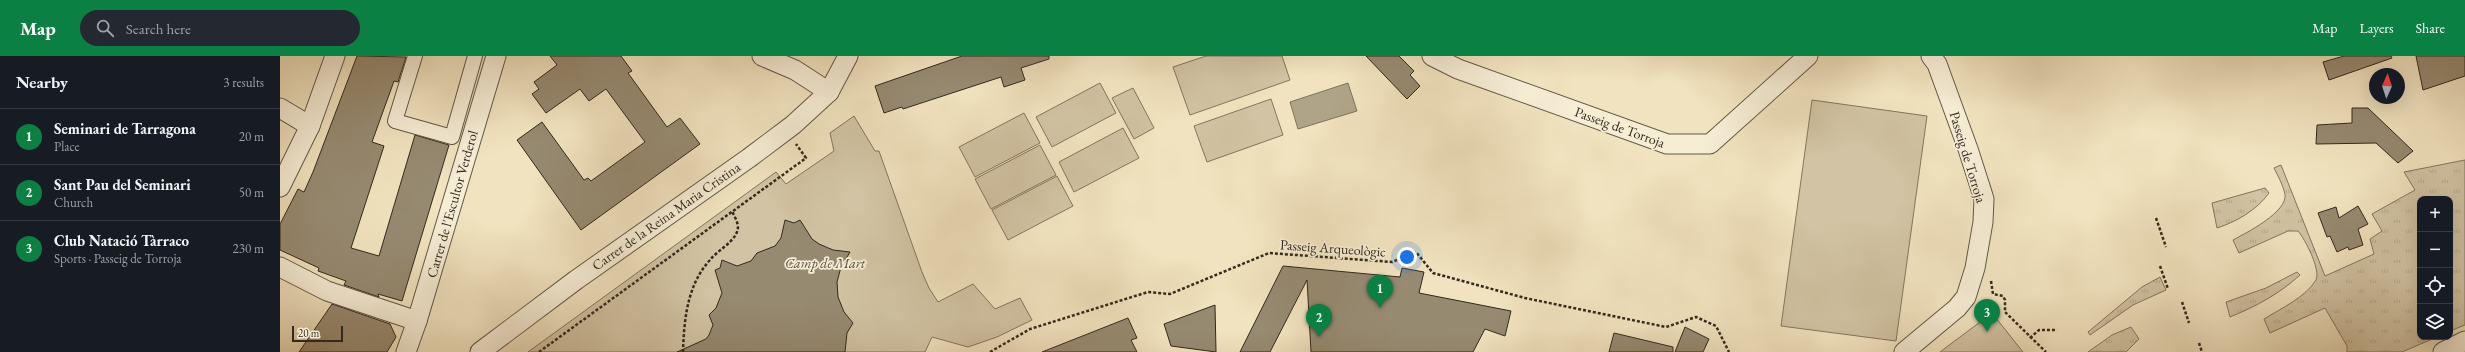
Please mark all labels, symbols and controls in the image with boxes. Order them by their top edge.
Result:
search box [80,10,360,46]
text: Map [20,16,56,41]
icon: search [94,17,116,39]
text: Search here [126,19,191,38]
text: Map [2312,19,2337,37]
text: Layers [2359,19,2394,37]
text: Share [2416,19,2445,37]
north arrow [2369,68,2405,104]
text: Nearby [16,71,68,93]
text: 3 results [223,74,264,91]
street label: Passeig de Torroja [1572,102,1668,152]
street label: Passeig de Torroja [1946,109,1991,205]
text: Seminari de Tarragona [54,119,196,138]
text: 1 [26,128,32,145]
text: 20 m [239,128,264,145]
street label: Carrer de l'Escultor Verderol [422,128,482,280]
text: Place [54,138,80,155]
street label: Carrer de la Reina Maria Cristina [588,158,744,274]
text: Sant Pau del Seminari [54,175,191,194]
text: 2 [26,184,32,201]
text: 50 m [239,184,264,201]
text: Church [54,194,93,211]
map controls [2417,196,2453,340]
button: + [2417,196,2453,232]
text: Club Natació Tàrraco [54,231,189,250]
button: − [2417,232,2453,268]
street label: Passeig Arqueològic [1279,235,1387,261]
text: 3 [26,240,32,257]
text: 230 m [233,240,264,257]
your location [1397,247,1417,267]
text: Sports · Passeig de Torroja [54,250,182,267]
park label: Camp de Mart [785,254,866,272]
button: locate [2417,268,2453,304]
pin: 1 [1367,275,1393,308]
pin: 3 [1974,299,2000,332]
pin: 2 [1306,304,1332,337]
button: layers [2417,304,2453,340]
scale bar [292,324,343,343]
text: 20 m [298,326,319,340]

